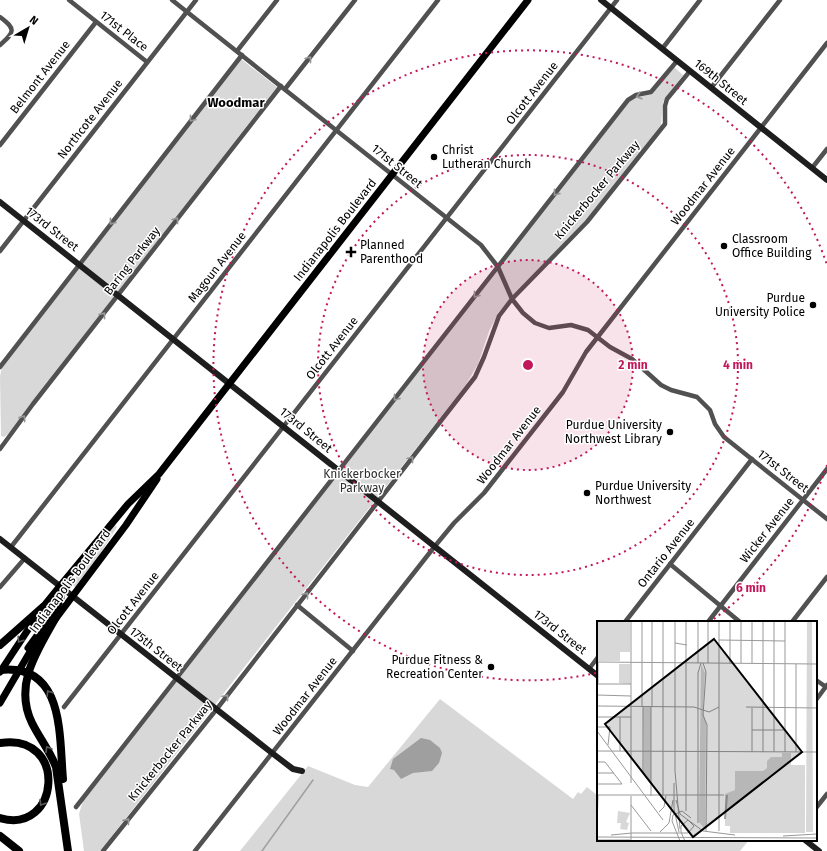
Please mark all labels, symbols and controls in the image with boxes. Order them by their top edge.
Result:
north arrow [8,8,48,48]
street label: 171st Place [97,8,151,54]
text: N [27,13,41,28]
street label: Belmont Avenue [7,38,73,116]
one-way arrow [305,56,312,63]
street label: 169th Street [691,56,751,108]
street label: Olcott Avenue [503,59,561,127]
street label: Northcote Avenue [54,76,126,162]
one-way arrow [636,91,643,99]
district label: Woodmar [207,95,265,110]
one-way arrow [190,115,197,122]
street label: Knickerbocker Parkway [551,138,643,242]
street label: 171st Street [369,141,426,191]
place label: Christ Lutheran Church [442,143,531,171]
street label: Woodmar Avenue [668,144,738,228]
marker: Christ Lutheran Church [429,152,439,162]
street label: Indianapolis Boulevard [291,176,379,284]
one-way arrow [553,188,560,195]
street label: 173rd Street [23,204,82,254]
one-way arrow [110,217,117,224]
one-way arrow [172,218,179,225]
street label: Baring Parkway [101,224,163,298]
street label: Magoun Avenue [185,229,249,305]
place label: Classroom Office Building [732,232,812,260]
place label: Planned Parenthood [360,238,423,266]
marker: Classroom Office Building [719,241,729,251]
marker: Planned Parenthood [345,246,357,258]
one-way arrow [473,291,480,298]
place label: Purdue University Police [715,291,805,319]
marker: Purdue University Police [808,300,818,310]
one-way arrow [98,312,105,319]
street label: Olcott Avenue [303,314,361,382]
centre of rings [521,358,535,372]
text: 2 min [618,358,648,372]
text: 4 min [723,358,753,372]
one-way arrow [393,393,400,400]
street label: Woodmar Avenue [474,403,544,487]
street label: 173rd Street [277,405,336,456]
one-way arrow [18,415,25,422]
place label: Purdue University Northwest Library [565,418,662,446]
marker: Purdue University Northwest Library [665,427,675,437]
street label: 171st Street [755,447,812,496]
one-way arrow [406,456,413,463]
park label: Knickerbocker Parkway [323,467,401,495]
place label: Purdue University Northwest [595,479,691,507]
marker: Purdue University Northwest [582,488,592,498]
street label: Wicker Avenue [737,494,797,566]
street label: Ontario Avenue [635,516,697,590]
street label: Indianapolis Boulevard [27,526,113,636]
street label: Olcott Avenue [104,569,162,637]
text: 6 min [736,581,766,595]
one-way arrow [301,592,308,599]
street label: 173rd Street [531,607,590,657]
inset map [597,621,817,841]
street label: 175th Street [127,624,186,674]
one-way arrow [18,636,25,643]
place label: Purdue Fitness & Recreation Center [386,653,483,681]
street label: Woodmar Avenue [270,654,340,738]
marker: Purdue Fitness & Recreation Center [486,662,496,672]
one-way arrow [47,690,54,697]
one-way arrow [221,695,228,702]
street label: Knickerbocker Parkway [125,698,215,804]
one-way arrow [46,746,53,753]
one-way arrow [40,798,47,805]
one-way arrow [122,818,129,825]

